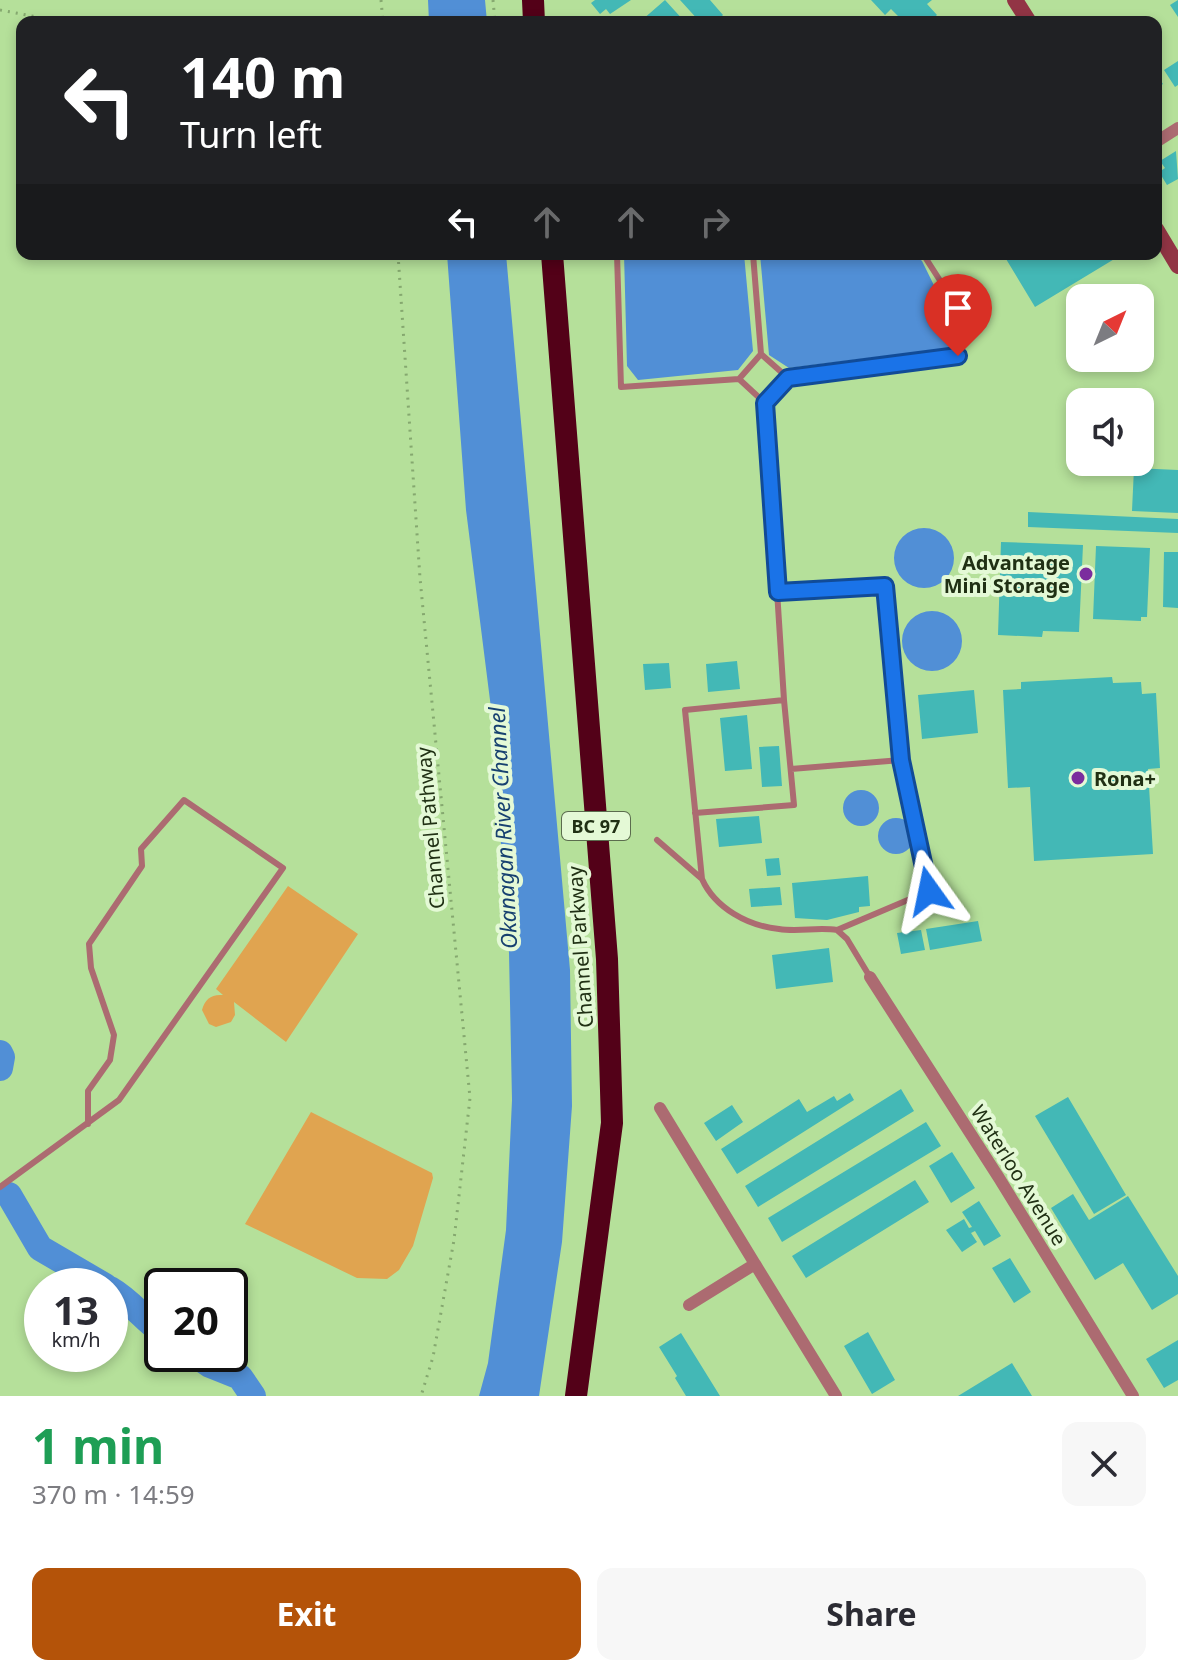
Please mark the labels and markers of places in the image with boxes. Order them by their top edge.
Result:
pin [924,274,992,356]
place label: Advantage Mini Storage [944,549,1070,599]
marker: Advantage Mini Storage [1077,565,1095,583]
place label: Rona+ [1094,765,1156,792]
marker: Rona+ [1069,769,1087,787]

